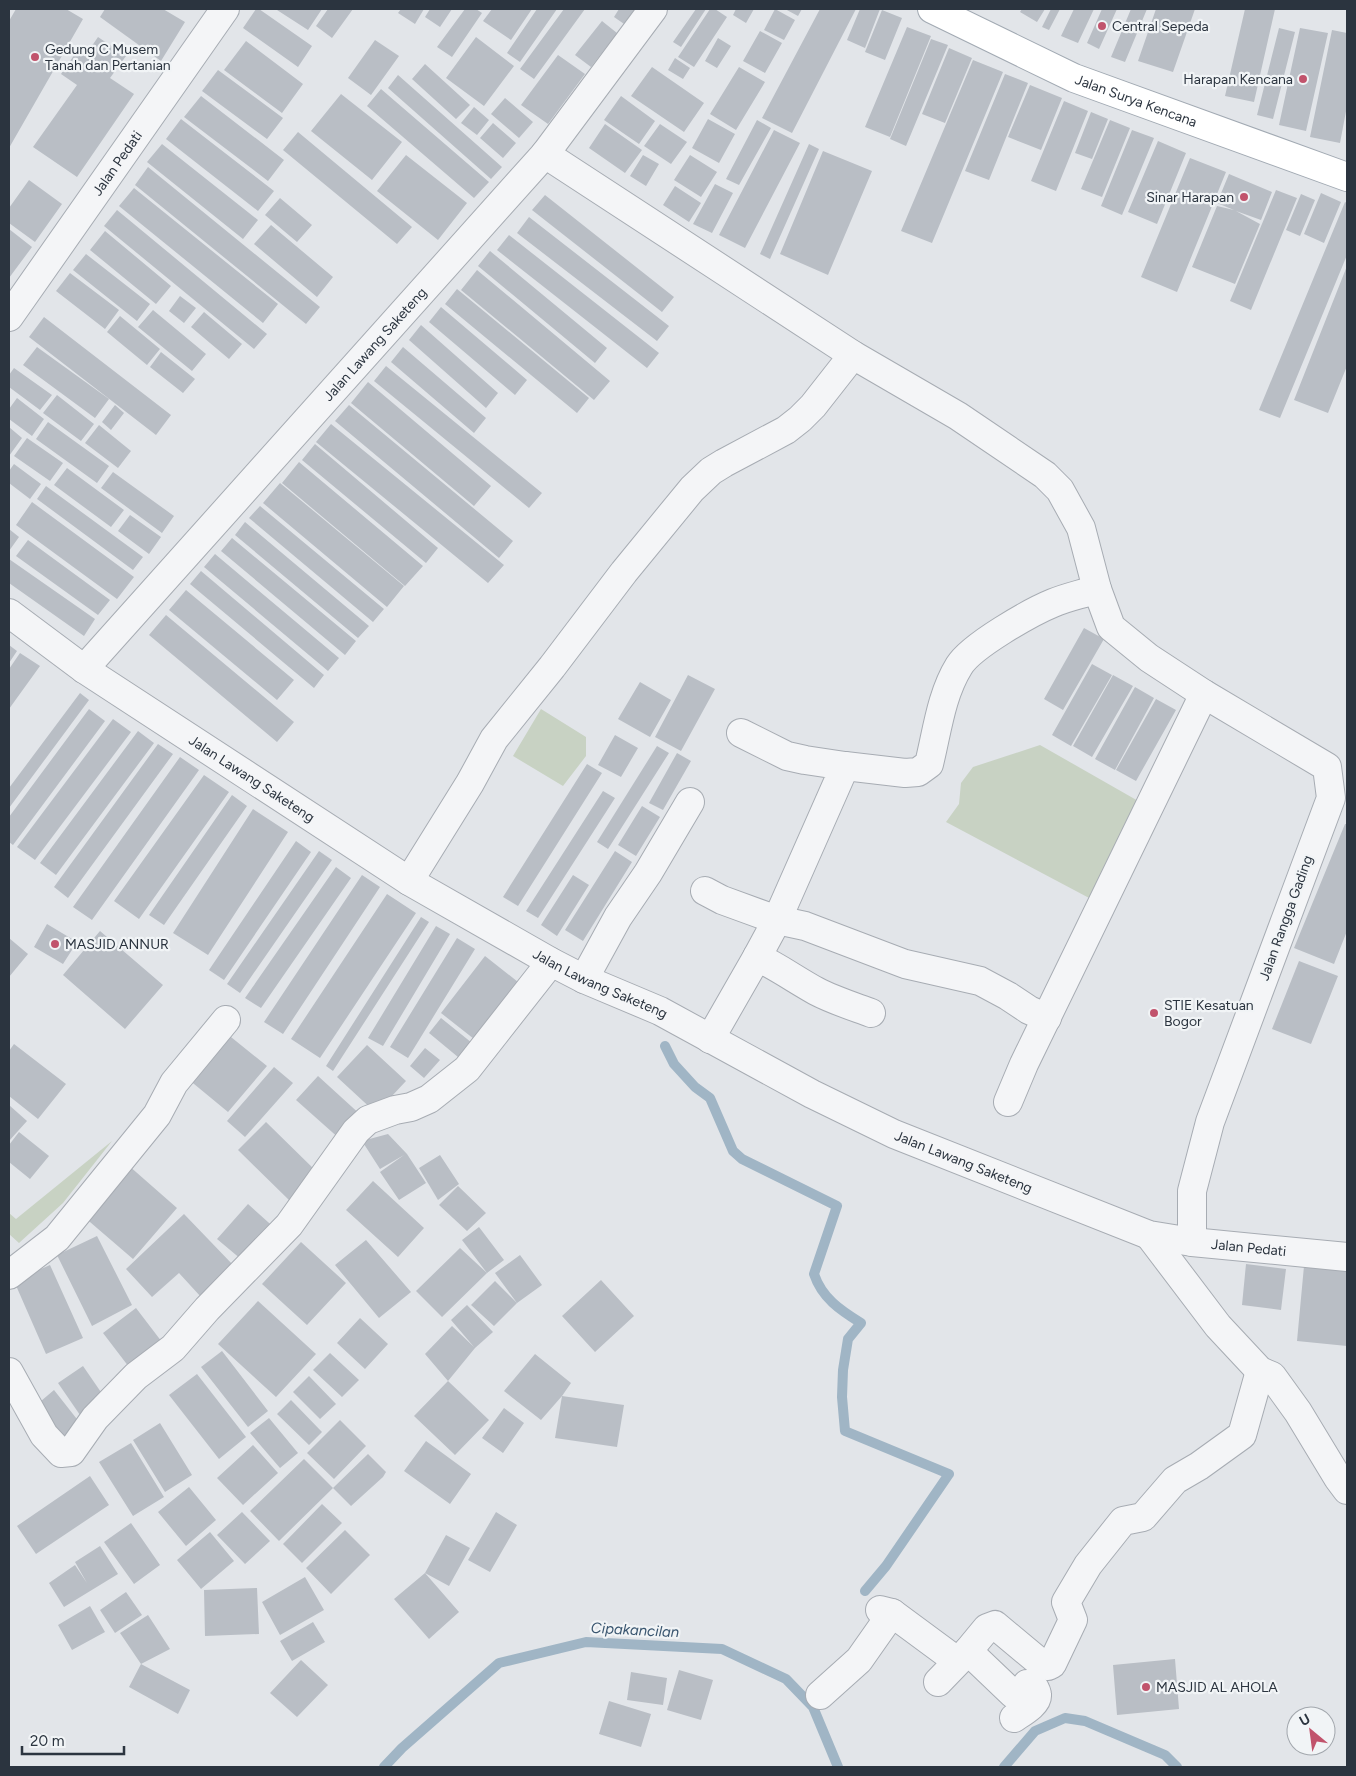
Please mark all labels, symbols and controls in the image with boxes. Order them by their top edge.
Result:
place label: Central Sepeda [1112,18,1209,35]
marker: Central Sepeda [1096,20,1108,32]
place label: Gedung C Musem Tanah dan Pertanian [45,41,171,74]
marker: Gedung C Musem Tanah dan Pertanian [29,51,41,63]
street label: Jalan Surya Kencana [1073,71,1199,130]
place label: Harapan Kencana [1183,71,1293,88]
marker: Harapan Kencana [1297,73,1309,85]
street label: Jalan Pedati [88,127,146,199]
place label: Sinar Harapan [1146,189,1234,206]
marker: Sinar Harapan [1238,191,1250,203]
street label: Jalan Lawang Saketeng [320,284,430,404]
street label: Jalan Lawang Saketeng [186,731,318,826]
street label: Jalan Rangga Gading [1255,853,1317,983]
place label: MASJID ANNUR [65,936,169,953]
marker: MASJID ANNUR [49,938,61,950]
street label: Jalan Lawang Saketeng [530,945,671,1022]
place label: STIE Kesatuan Bogor [1164,997,1254,1030]
marker: STIE Kesatuan Bogor [1148,1007,1160,1019]
street label: Jalan Lawang Saketeng [892,1127,1035,1196]
street label: Jalan Pedati [1210,1235,1287,1260]
water label: Cipakancilan [590,1619,680,1641]
place label: MASJID AL AHOLA [1156,1679,1278,1696]
marker: MASJID AL AHOLA [1140,1681,1152,1693]
north arrow [1286,1706,1336,1756]
text: U [1297,1710,1313,1730]
scale bar [22,1724,125,1756]
text: 20 m [30,1732,64,1750]

